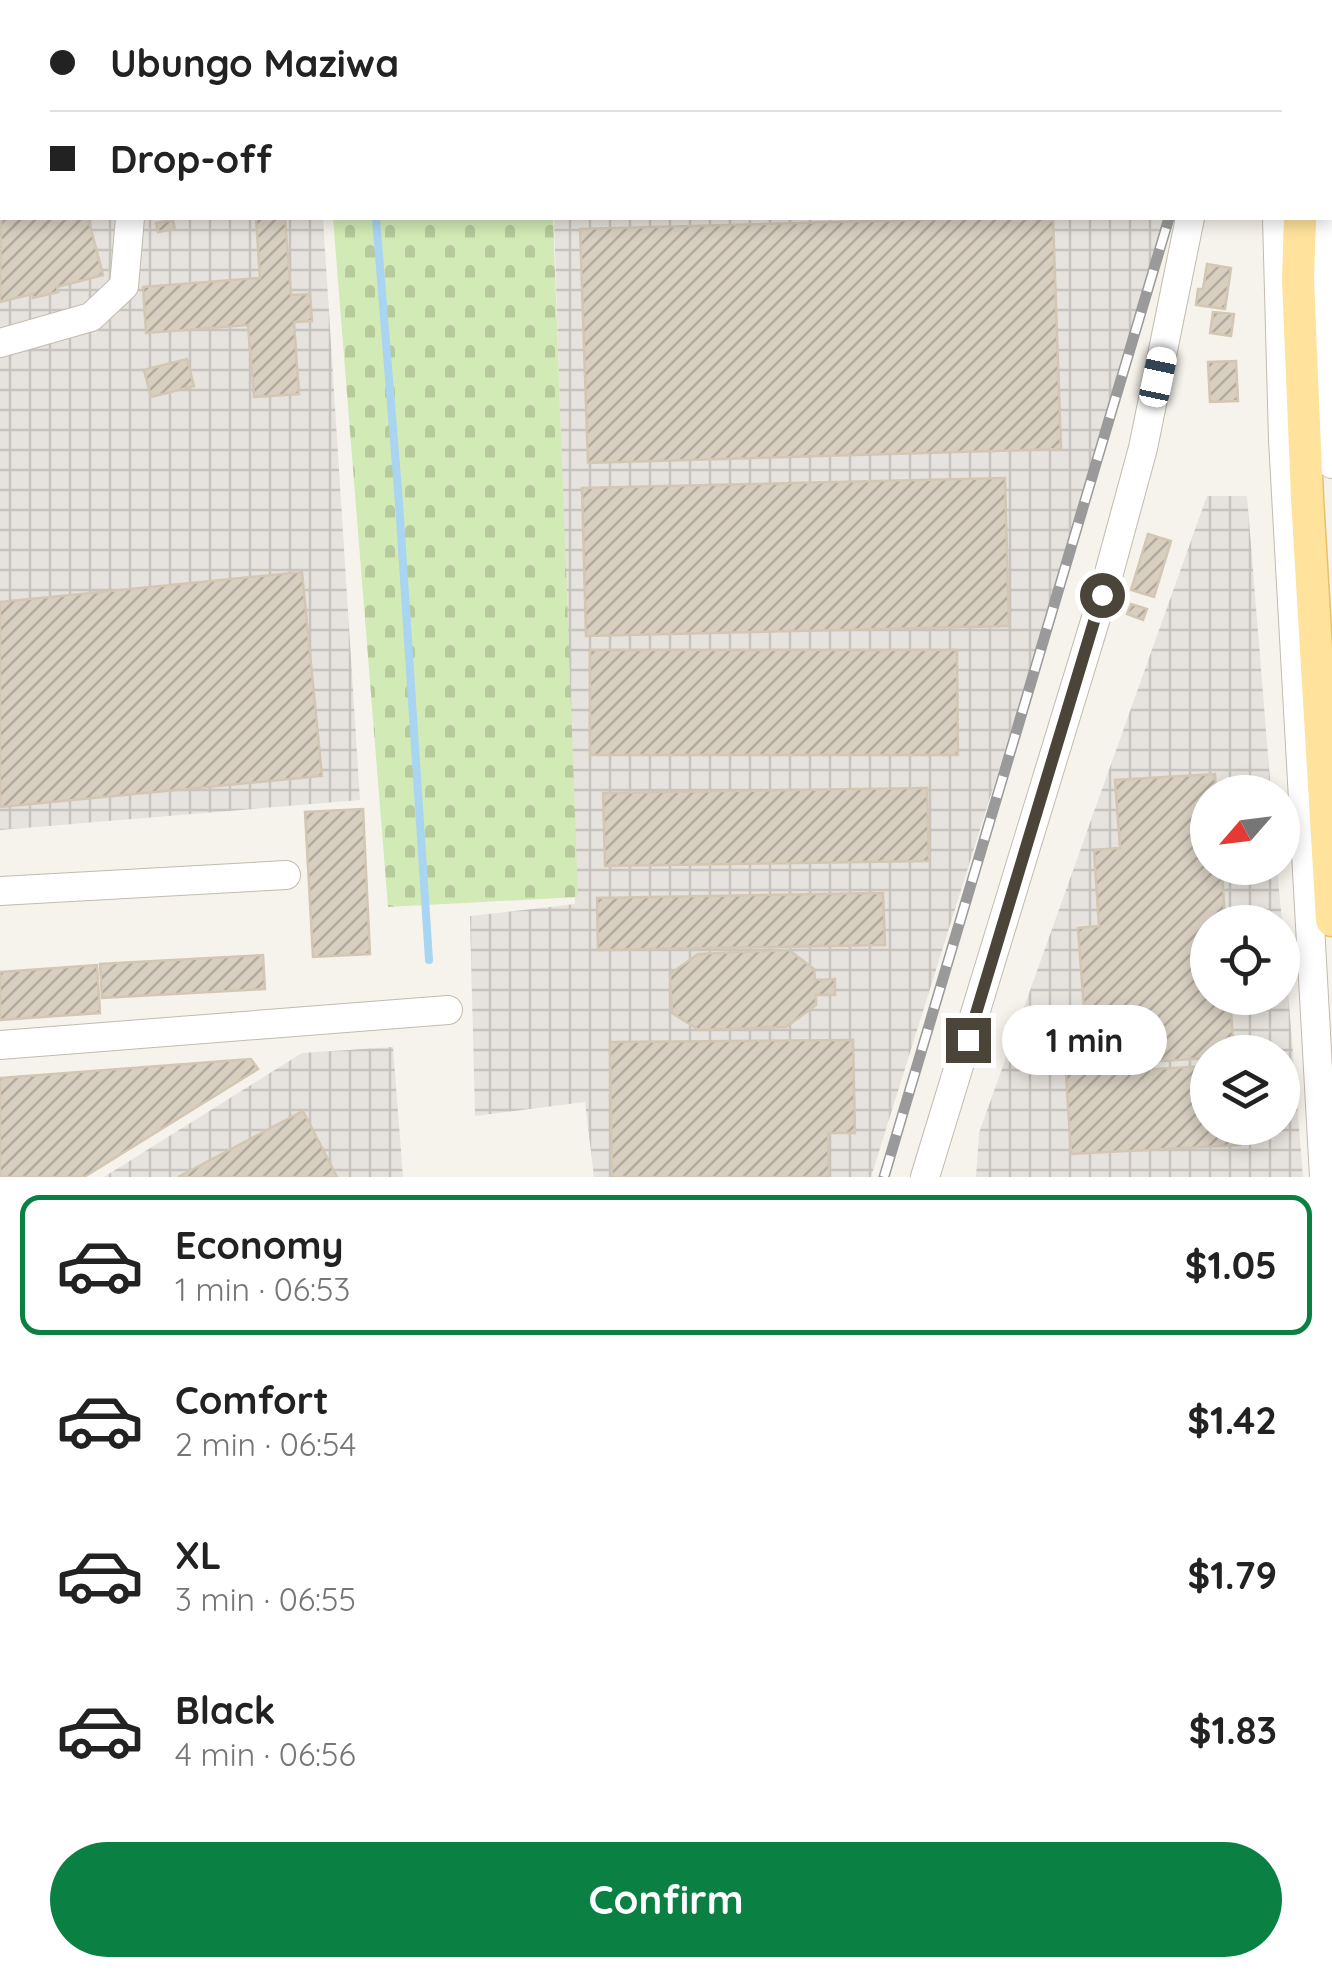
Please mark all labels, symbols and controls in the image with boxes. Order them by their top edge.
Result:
text: Ubungo Maziwa [110,39,399,87]
text: Drop-off [110,135,272,183]
car [1137,345,1179,409]
route start [1080,573,1125,618]
north arrow [1190,775,1300,885]
map controls [1190,775,1300,1145]
button: locate [1190,905,1300,1015]
callout: 1 min [1003,1005,1168,1075]
route end [946,1018,991,1063]
text: 1 min [1046,1020,1123,1060]
button: layers [1190,1035,1300,1145]
icon: car [55,1220,145,1310]
text: Economy [175,1221,344,1269]
text: $1.05 [1185,1241,1277,1289]
text: 1 min · 06:53 [175,1269,350,1309]
icon: car [55,1375,145,1465]
text: Comfort [175,1376,329,1424]
text: $1.42 [1187,1396,1277,1444]
text: 2 min · 06:54 [175,1424,356,1464]
icon: car [55,1530,145,1620]
text: XL [175,1531,221,1579]
text: $1.79 [1188,1551,1277,1599]
text: 3 min · 06:55 [175,1579,356,1619]
icon: car [55,1685,145,1775]
text: Black [175,1686,275,1734]
text: $1.83 [1189,1706,1277,1754]
text: 4 min · 06:56 [175,1734,356,1774]
button: Confirm [50,1842,1282,1957]

